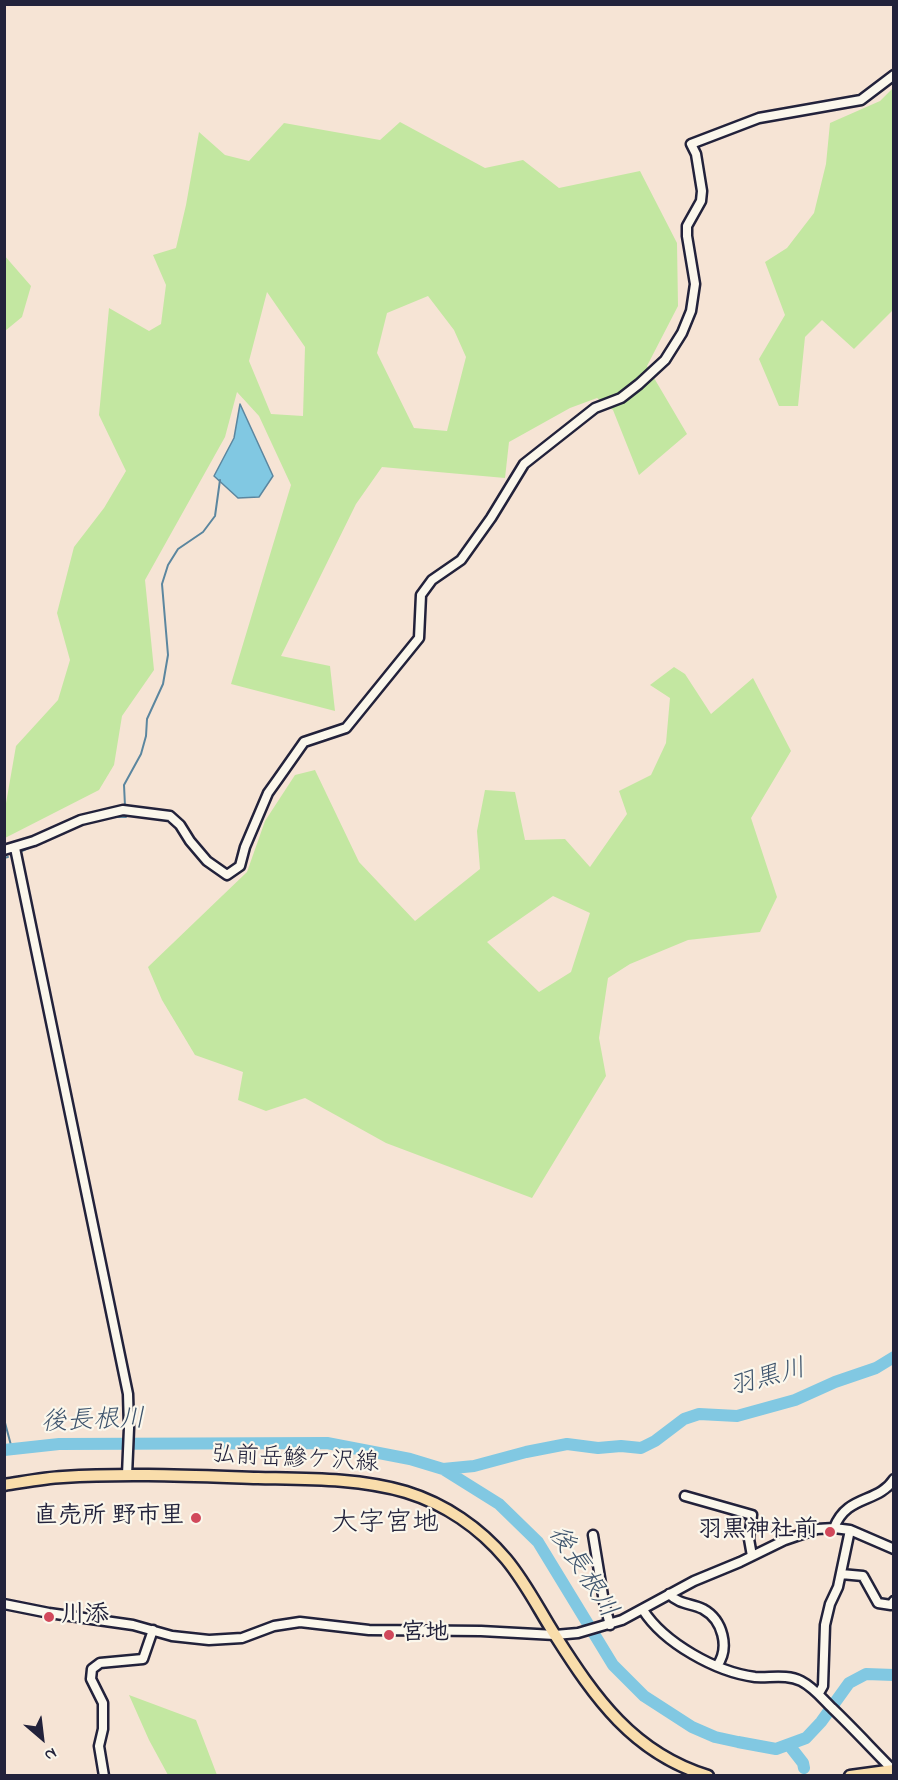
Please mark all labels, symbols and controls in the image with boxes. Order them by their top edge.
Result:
water label: 羽黒川 [726,1355,810,1405]
water label: 後長根川 [40,1406,146,1440]
street label: 弘前岳鰺ケ沢線 [210,1442,380,1480]
place label: 直売所 野市里 [34,1504,184,1532]
district label: 大字宮地 [331,1510,439,1542]
marker: 直売所 野市里 [189,1511,203,1525]
place label: 羽黒神社前 [698,1518,818,1546]
water label: 後長根川 [540,1521,622,1625]
marker: 羽黒神社前 [823,1525,837,1539]
place label: 川添 [61,1603,109,1631]
marker: 川添 [42,1610,56,1624]
place label: 宮地 [401,1621,449,1649]
marker: 宮地 [382,1628,396,1642]
north arrow [12,1708,72,1768]
text: N [40,1741,61,1767]

